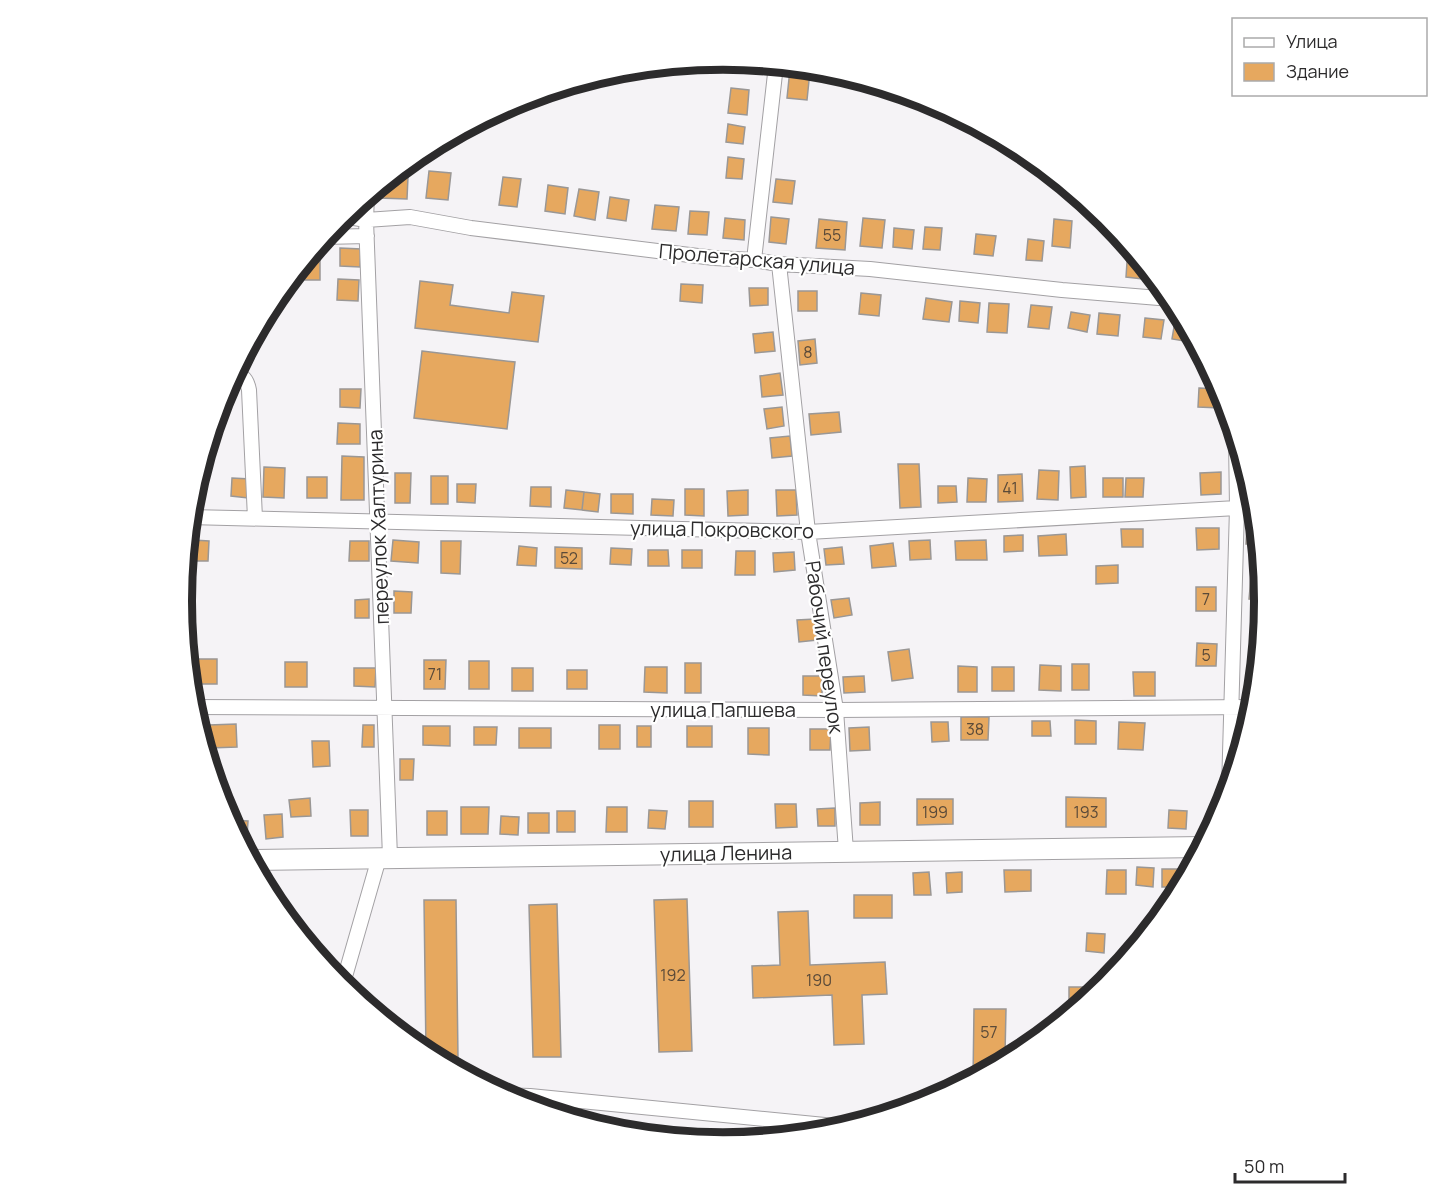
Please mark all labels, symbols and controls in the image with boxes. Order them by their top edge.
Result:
legend [1232,18,1427,96]
text: Улица [1286,29,1338,53]
text: Здание [1286,59,1349,83]
house number: 55 [823,224,841,246]
street label: Пролетарская улица [658,237,856,281]
house number: 8 [803,341,813,363]
street label: переулок Халтурина [361,429,395,625]
house number: 41 [1002,477,1018,499]
street label: улица Покровского [630,514,814,544]
house number: 52 [560,547,578,569]
street label: Рабочий переулок [800,559,851,736]
house number: 7 [1202,588,1210,610]
house number: 5 [1201,644,1211,666]
house number: 71 [428,663,442,685]
street label: улица Папшева [650,696,796,723]
house number: 38 [966,718,984,740]
house number: 199 [922,801,948,823]
house number: 193 [1073,801,1099,823]
street label: улица Ленина [660,838,792,868]
house number: 192 [660,964,686,986]
house number: 190 [806,969,832,991]
house number: 57 [980,1021,998,1043]
scale bar [1235,1146,1344,1184]
text: 50 m [1244,1154,1284,1178]

